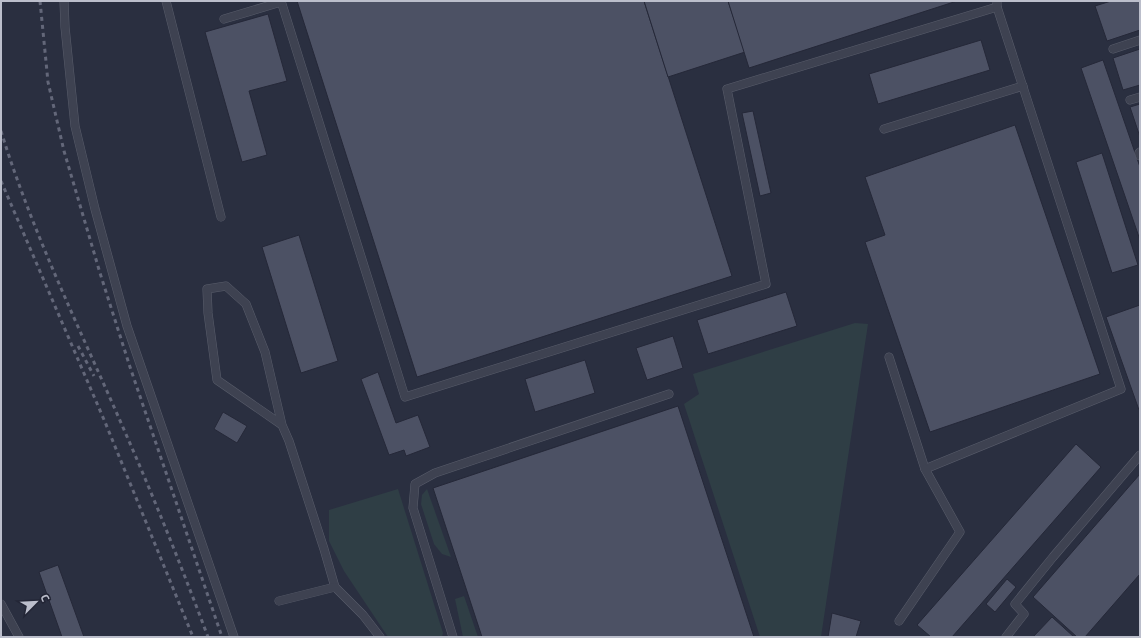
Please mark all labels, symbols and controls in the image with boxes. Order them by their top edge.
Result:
north arrow [16,582,56,622]
text: С [38,592,53,604]

